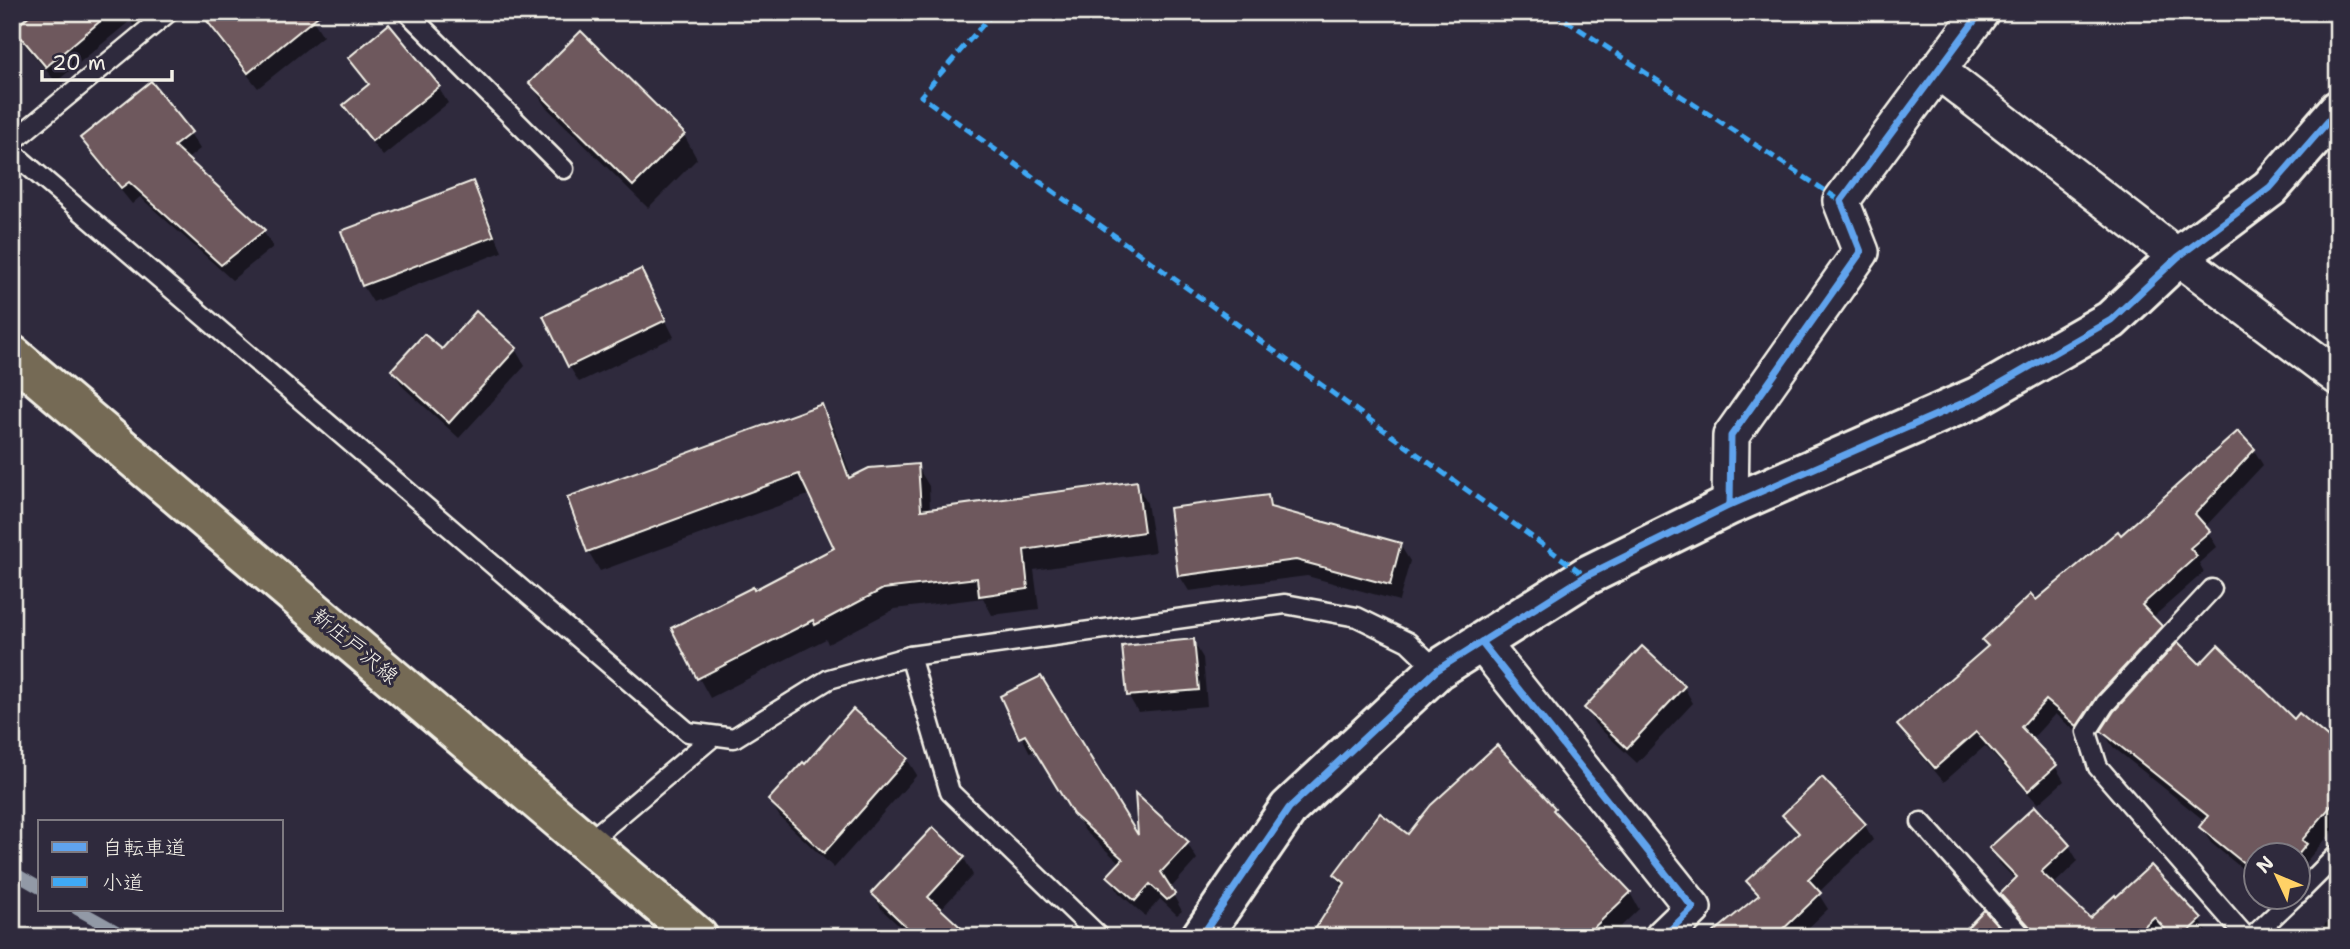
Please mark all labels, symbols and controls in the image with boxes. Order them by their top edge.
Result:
scale bar [42,38,172,82]
text: 20 m [52,49,106,77]
street label: 新庄戸沢線 [306,602,404,690]
legend [38,820,284,911]
text: 自転車道 [102,834,186,862]
north arrow [2242,841,2312,911]
text: N [2251,850,2279,879]
text: 小道 [102,869,144,897]

